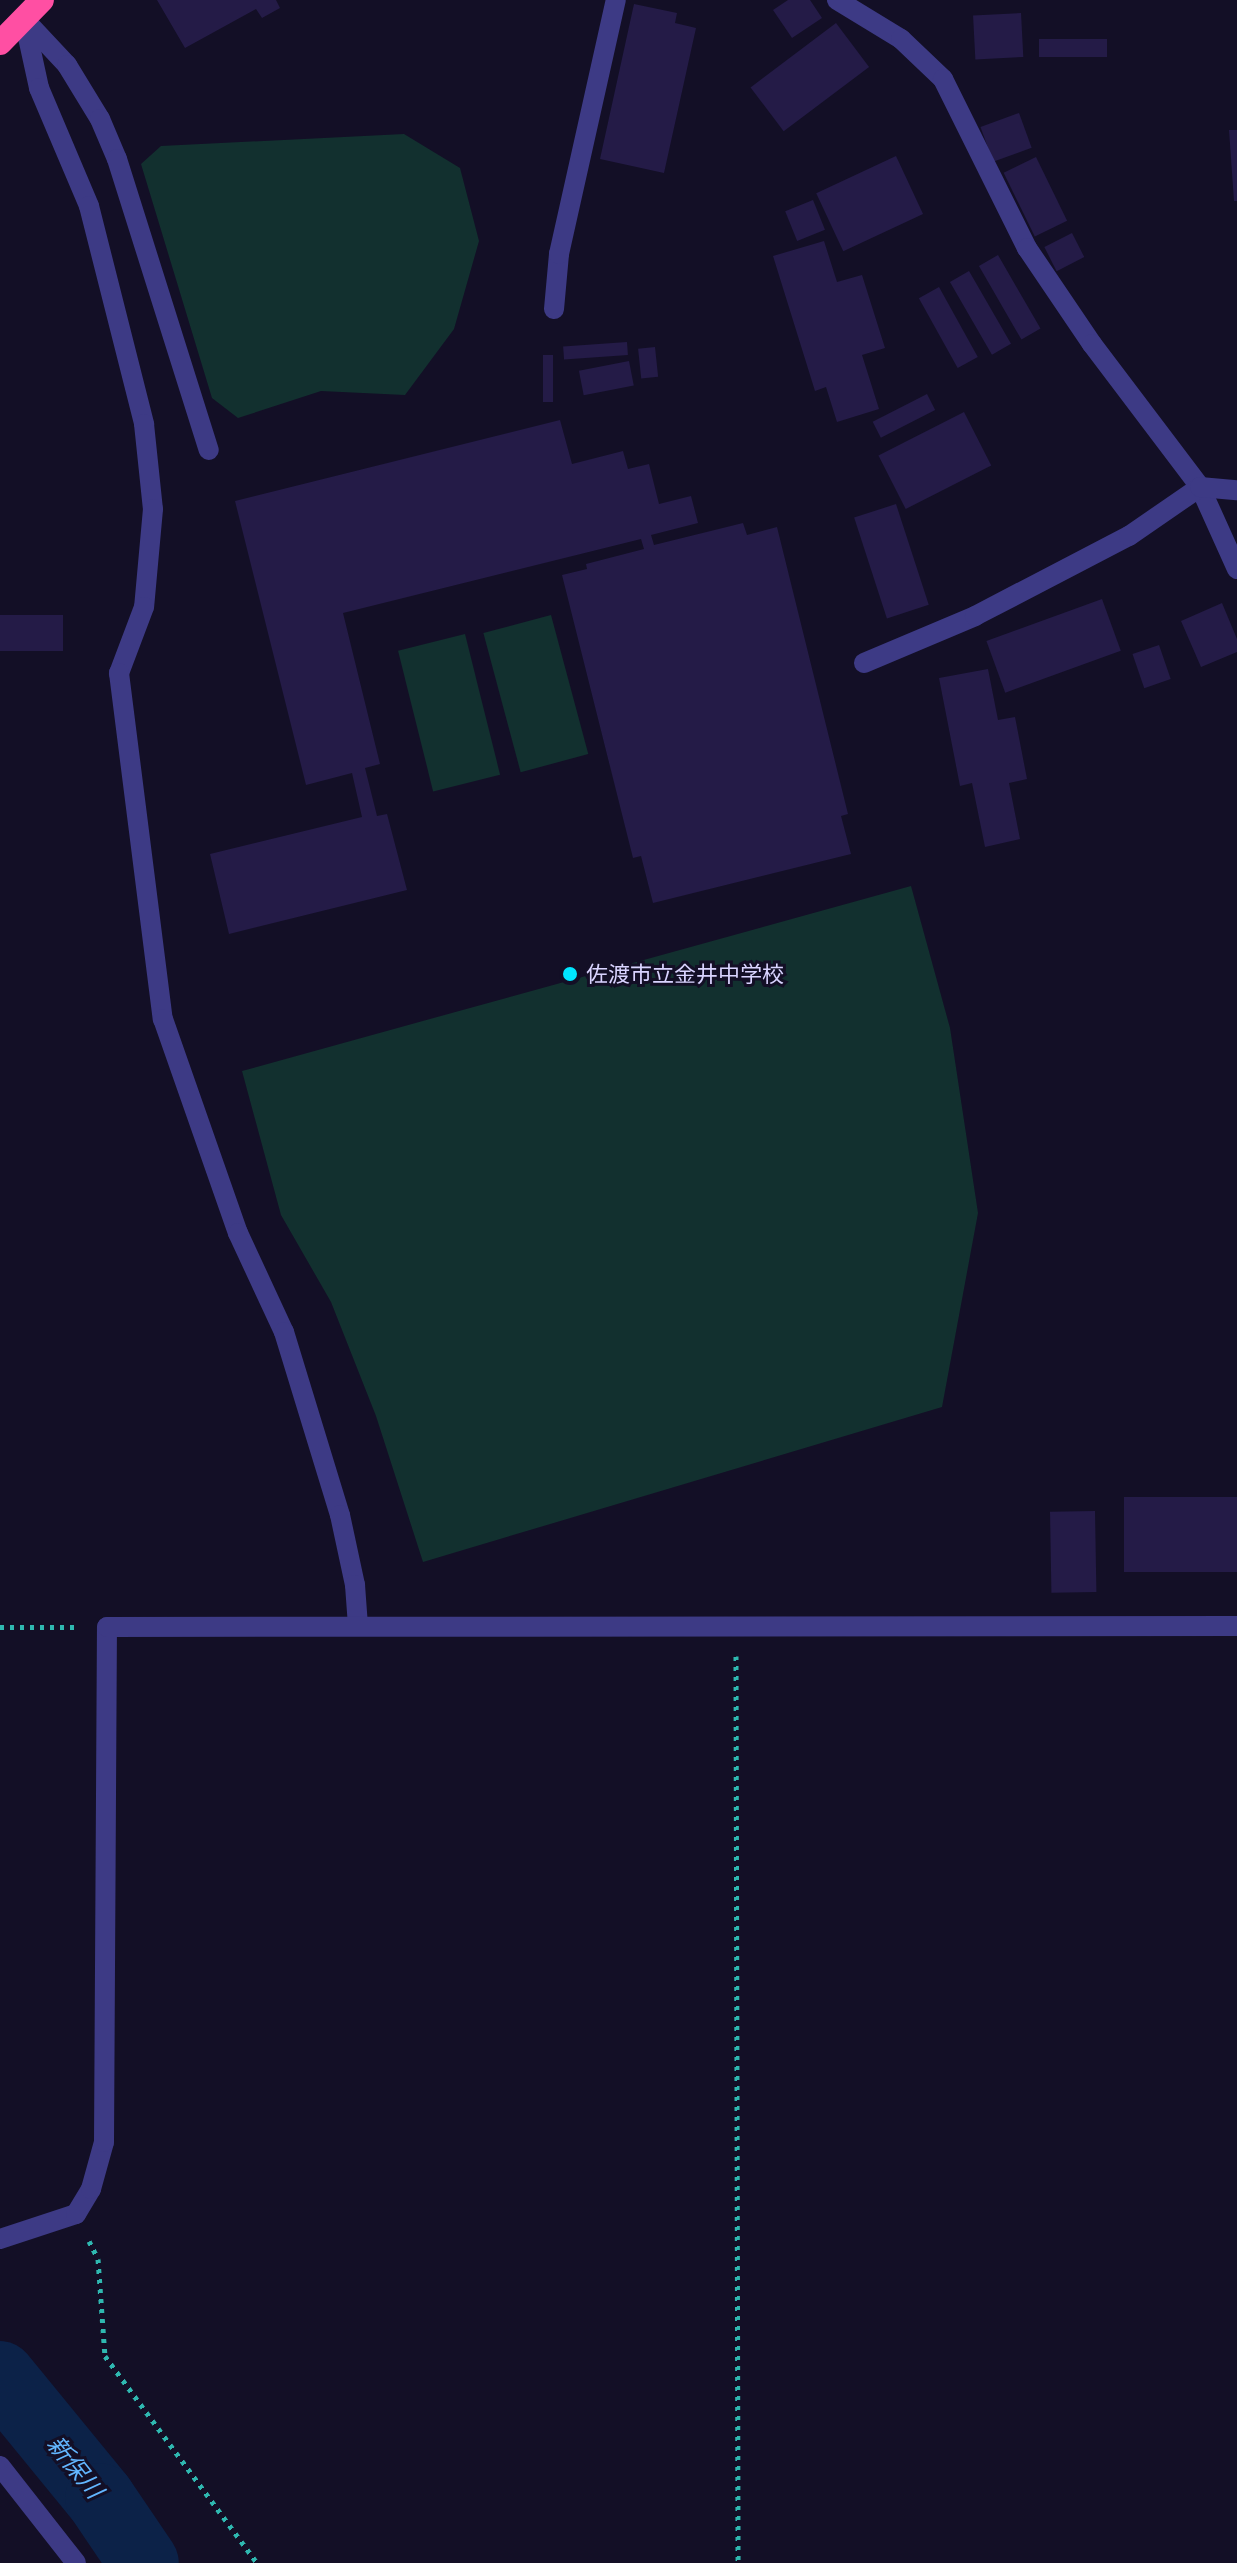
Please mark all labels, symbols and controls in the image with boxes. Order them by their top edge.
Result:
place label: 佐渡市立金井中学校 [586,961,784,987]
marker: 佐渡市立金井中学校 [561,965,579,983]
water label: 新保川 [41,2430,109,2504]

